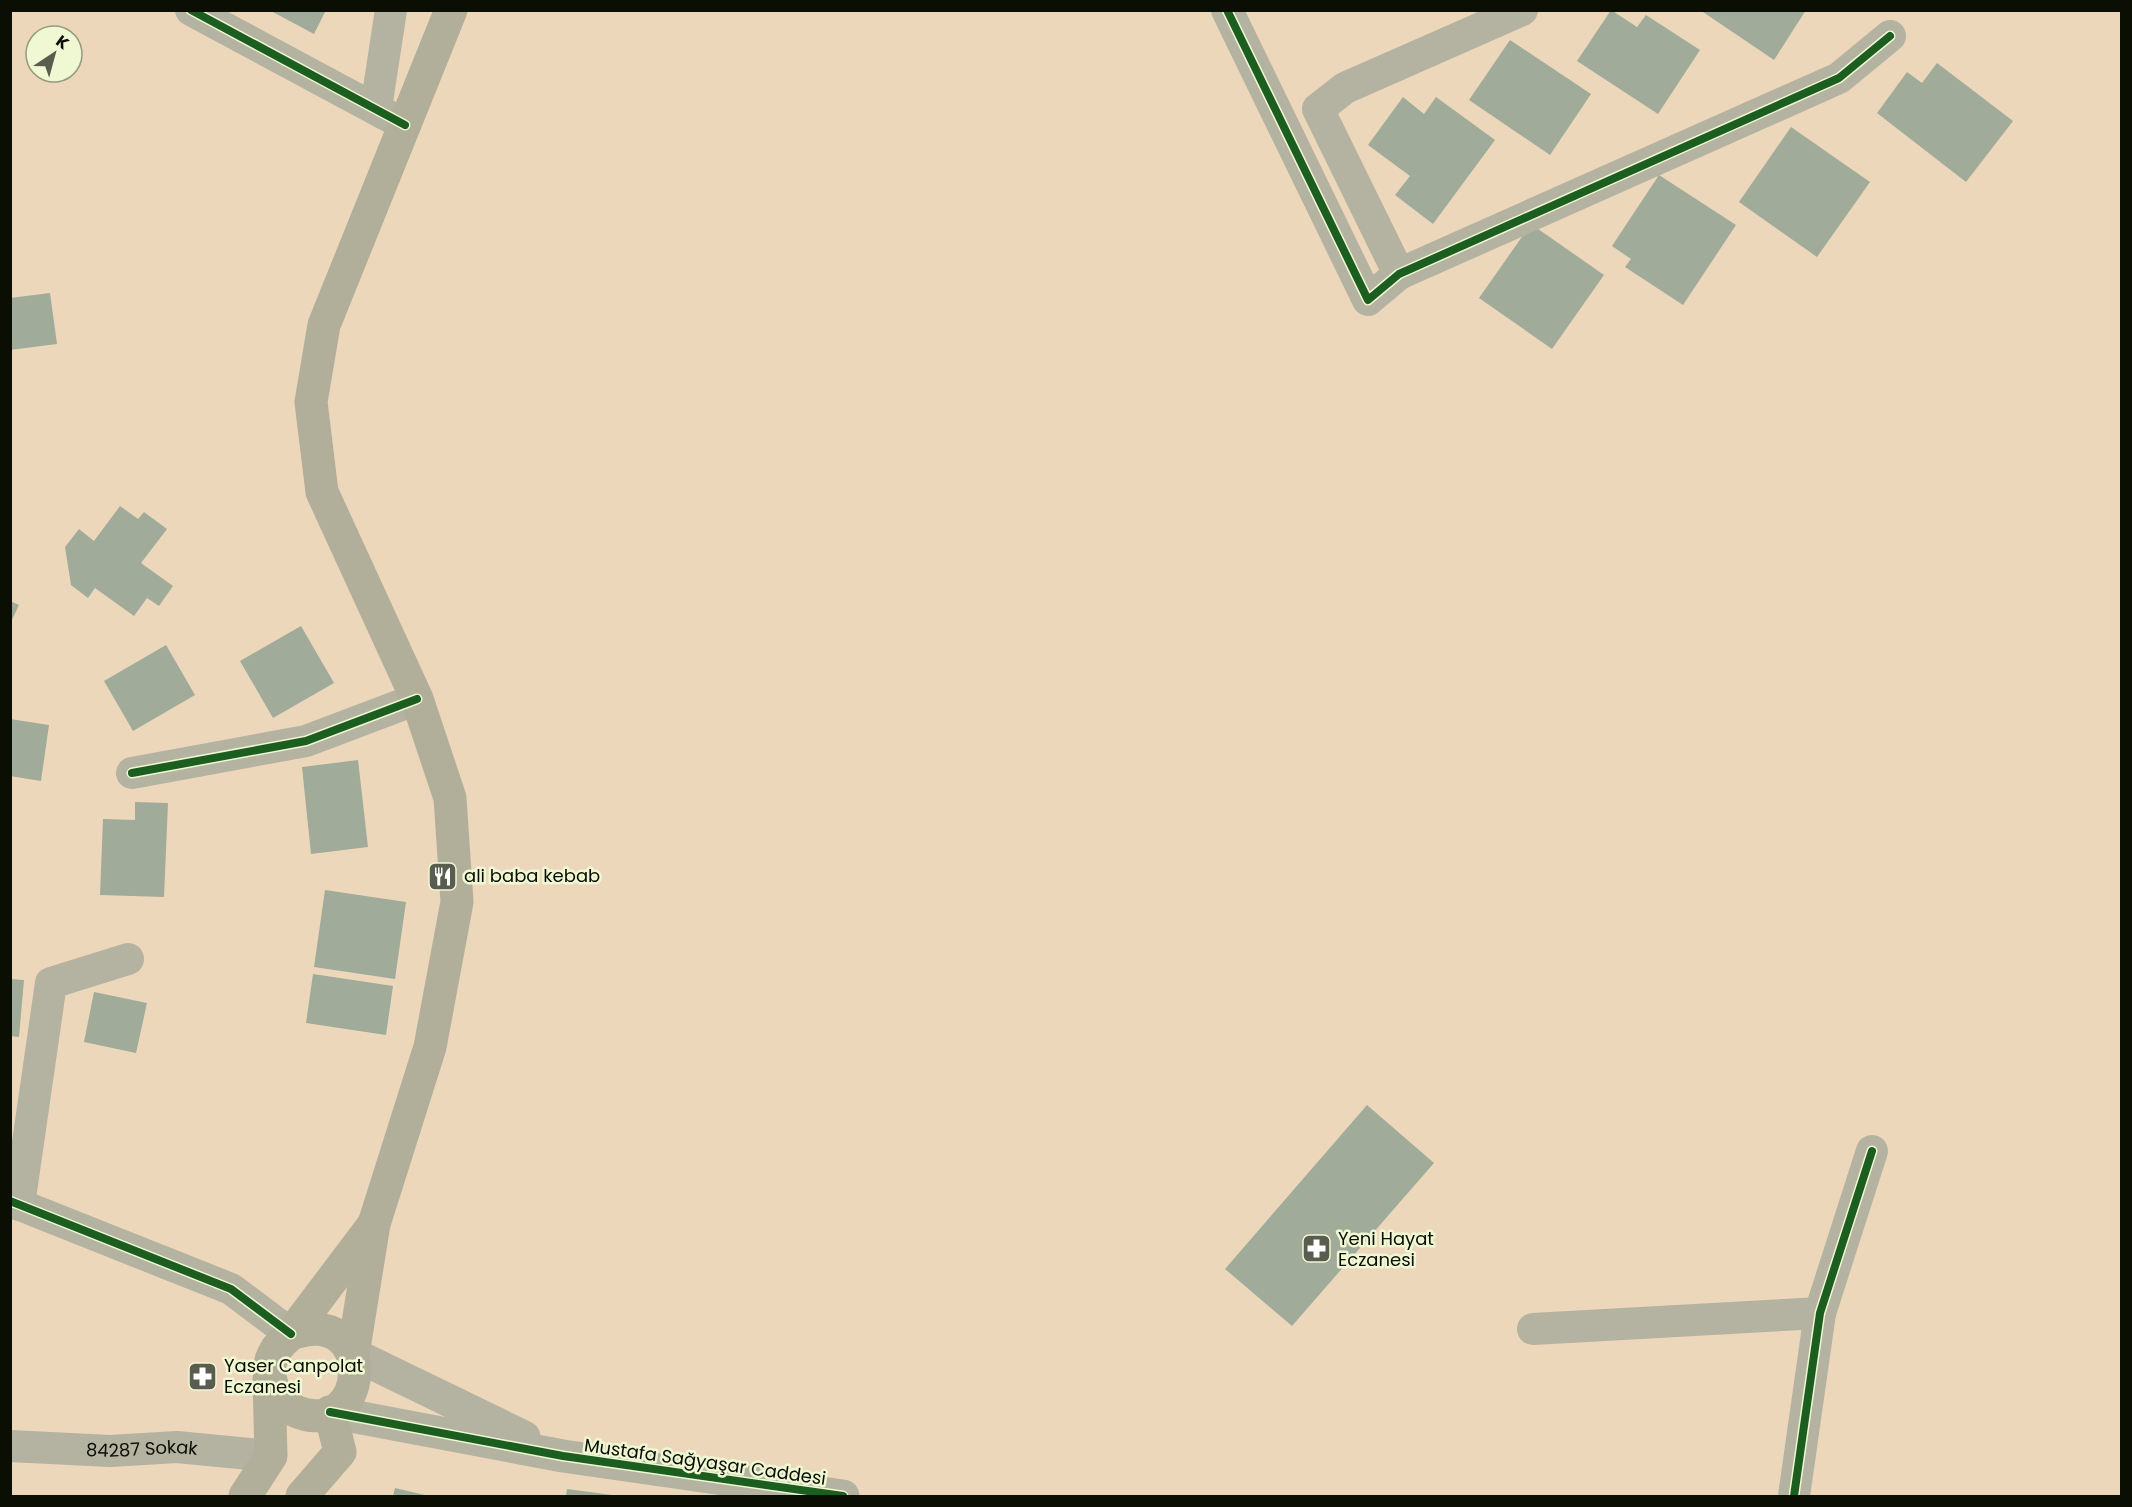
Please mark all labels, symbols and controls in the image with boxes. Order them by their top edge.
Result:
north arrow [24,24,84,84]
text: K [51,30,74,55]
restaurant icon: ali baba kebab [427,860,459,892]
place label: ali baba kebab [464,863,600,888]
place label: Yeni Hayat Eczanesi [1338,1226,1434,1272]
pharmacy icon: Yeni Hayat Eczanesi [1301,1233,1333,1265]
place label: Yaser Canpolat Eczanesi [224,1353,363,1399]
pharmacy icon: Yaser Canpolat Eczanesi [187,1360,219,1392]
street label: Mustafa Sağyaşar Caddesi [583,1432,827,1491]
street label: 84287 Sokak [85,1434,200,1463]

